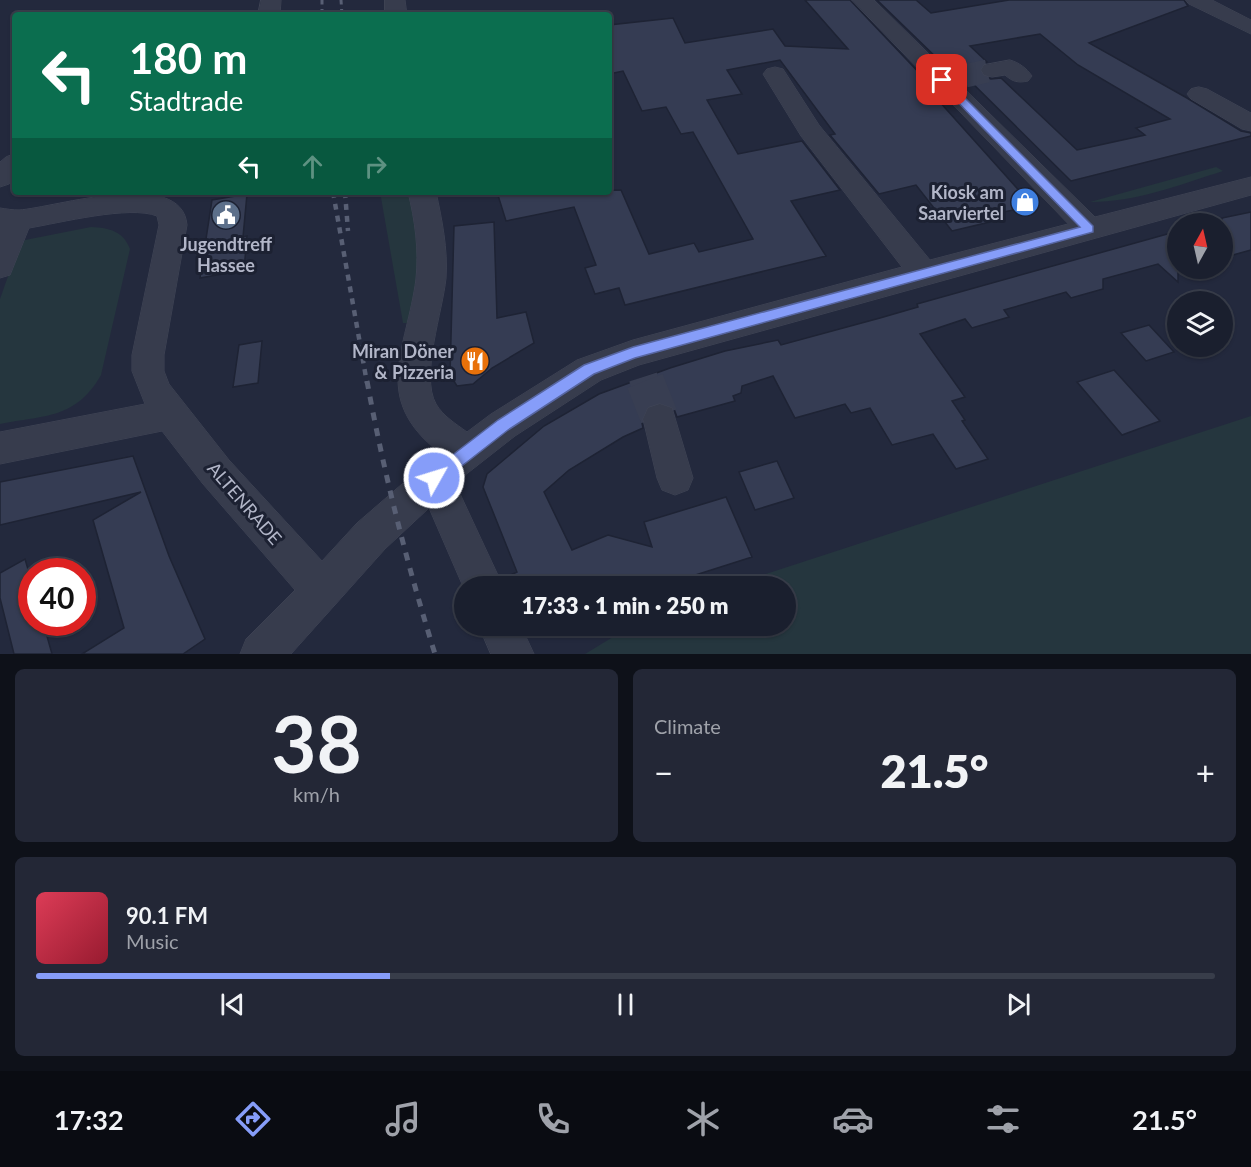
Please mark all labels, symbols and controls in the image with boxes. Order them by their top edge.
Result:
text: 180 m [129,33,247,83]
icon: left [30,36,108,114]
pin [916,54,967,105]
icon: arrive [925,63,958,96]
text: Stadtrade [129,84,243,117]
icon: left [233,150,266,183]
icon: ahead [296,150,329,183]
icon: right [359,150,392,183]
place label: Kiosk am Saarviertel [918,181,1004,224]
shop icon: Kiosk am Saarviertel [1009,186,1041,218]
public building icon: Jugendtreff Hassee [210,199,242,231]
north arrow [1167,213,1233,279]
map controls [1167,213,1233,357]
place label: Jugendtreff Hassee [180,233,273,276]
button: layers [1167,291,1233,357]
place label: Miran Döner & Pizzeria [352,340,454,383]
restaurant icon: Miran Döner & Pizzeria [459,345,491,377]
position arrow [402,446,466,510]
street label: ALTENRADE [203,457,287,549]
speed limit sign: 40 [18,558,96,636]
text: 17:33 · 1 min · 250 m [522,592,728,619]
text: 38 [271,696,362,790]
text: Climate [654,714,721,738]
text: 21.5° [881,744,988,798]
text: − [654,752,673,792]
text: + [1196,752,1215,792]
text: km/h [293,782,340,806]
text: 90.1 FM [126,902,208,929]
text: Music [126,929,179,953]
icon: previous [216,988,249,1021]
icon: pause [609,988,642,1021]
icon: next [1002,988,1035,1021]
icon: directions [232,1098,274,1140]
icon: music [382,1098,424,1140]
icon: phone [532,1098,574,1140]
icon: climate [682,1098,724,1140]
icon: car [832,1098,874,1140]
icon: filters [982,1098,1024,1140]
text: 17:32 [54,1103,124,1136]
text: 21.5° [1132,1103,1197,1136]

